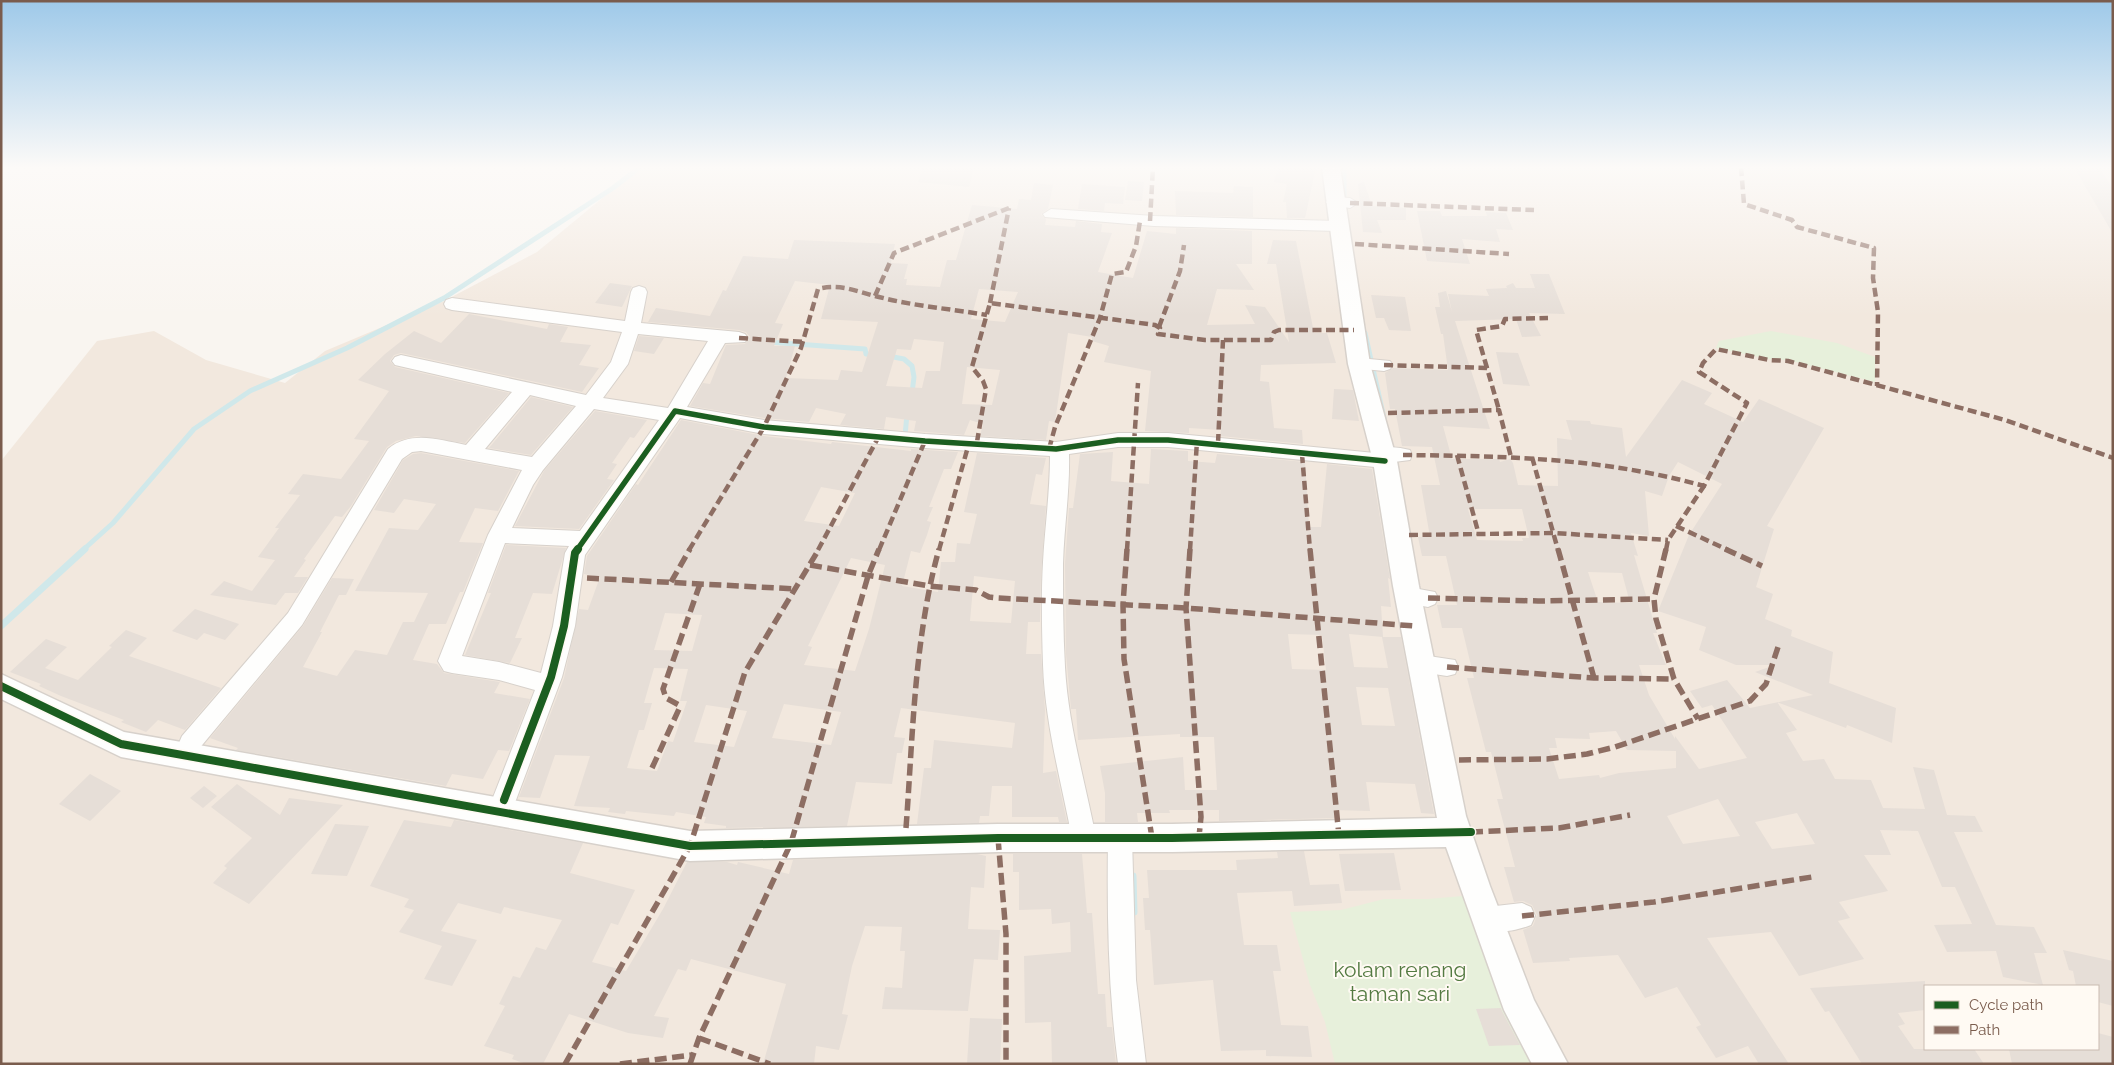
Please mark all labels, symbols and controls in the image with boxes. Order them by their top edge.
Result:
park label: kolam renang taman sari [1333,957,1467,1006]
legend [1924,985,2099,1050]
text: Cycle path [1969,996,2043,1014]
text: Path [1969,1021,2000,1039]

